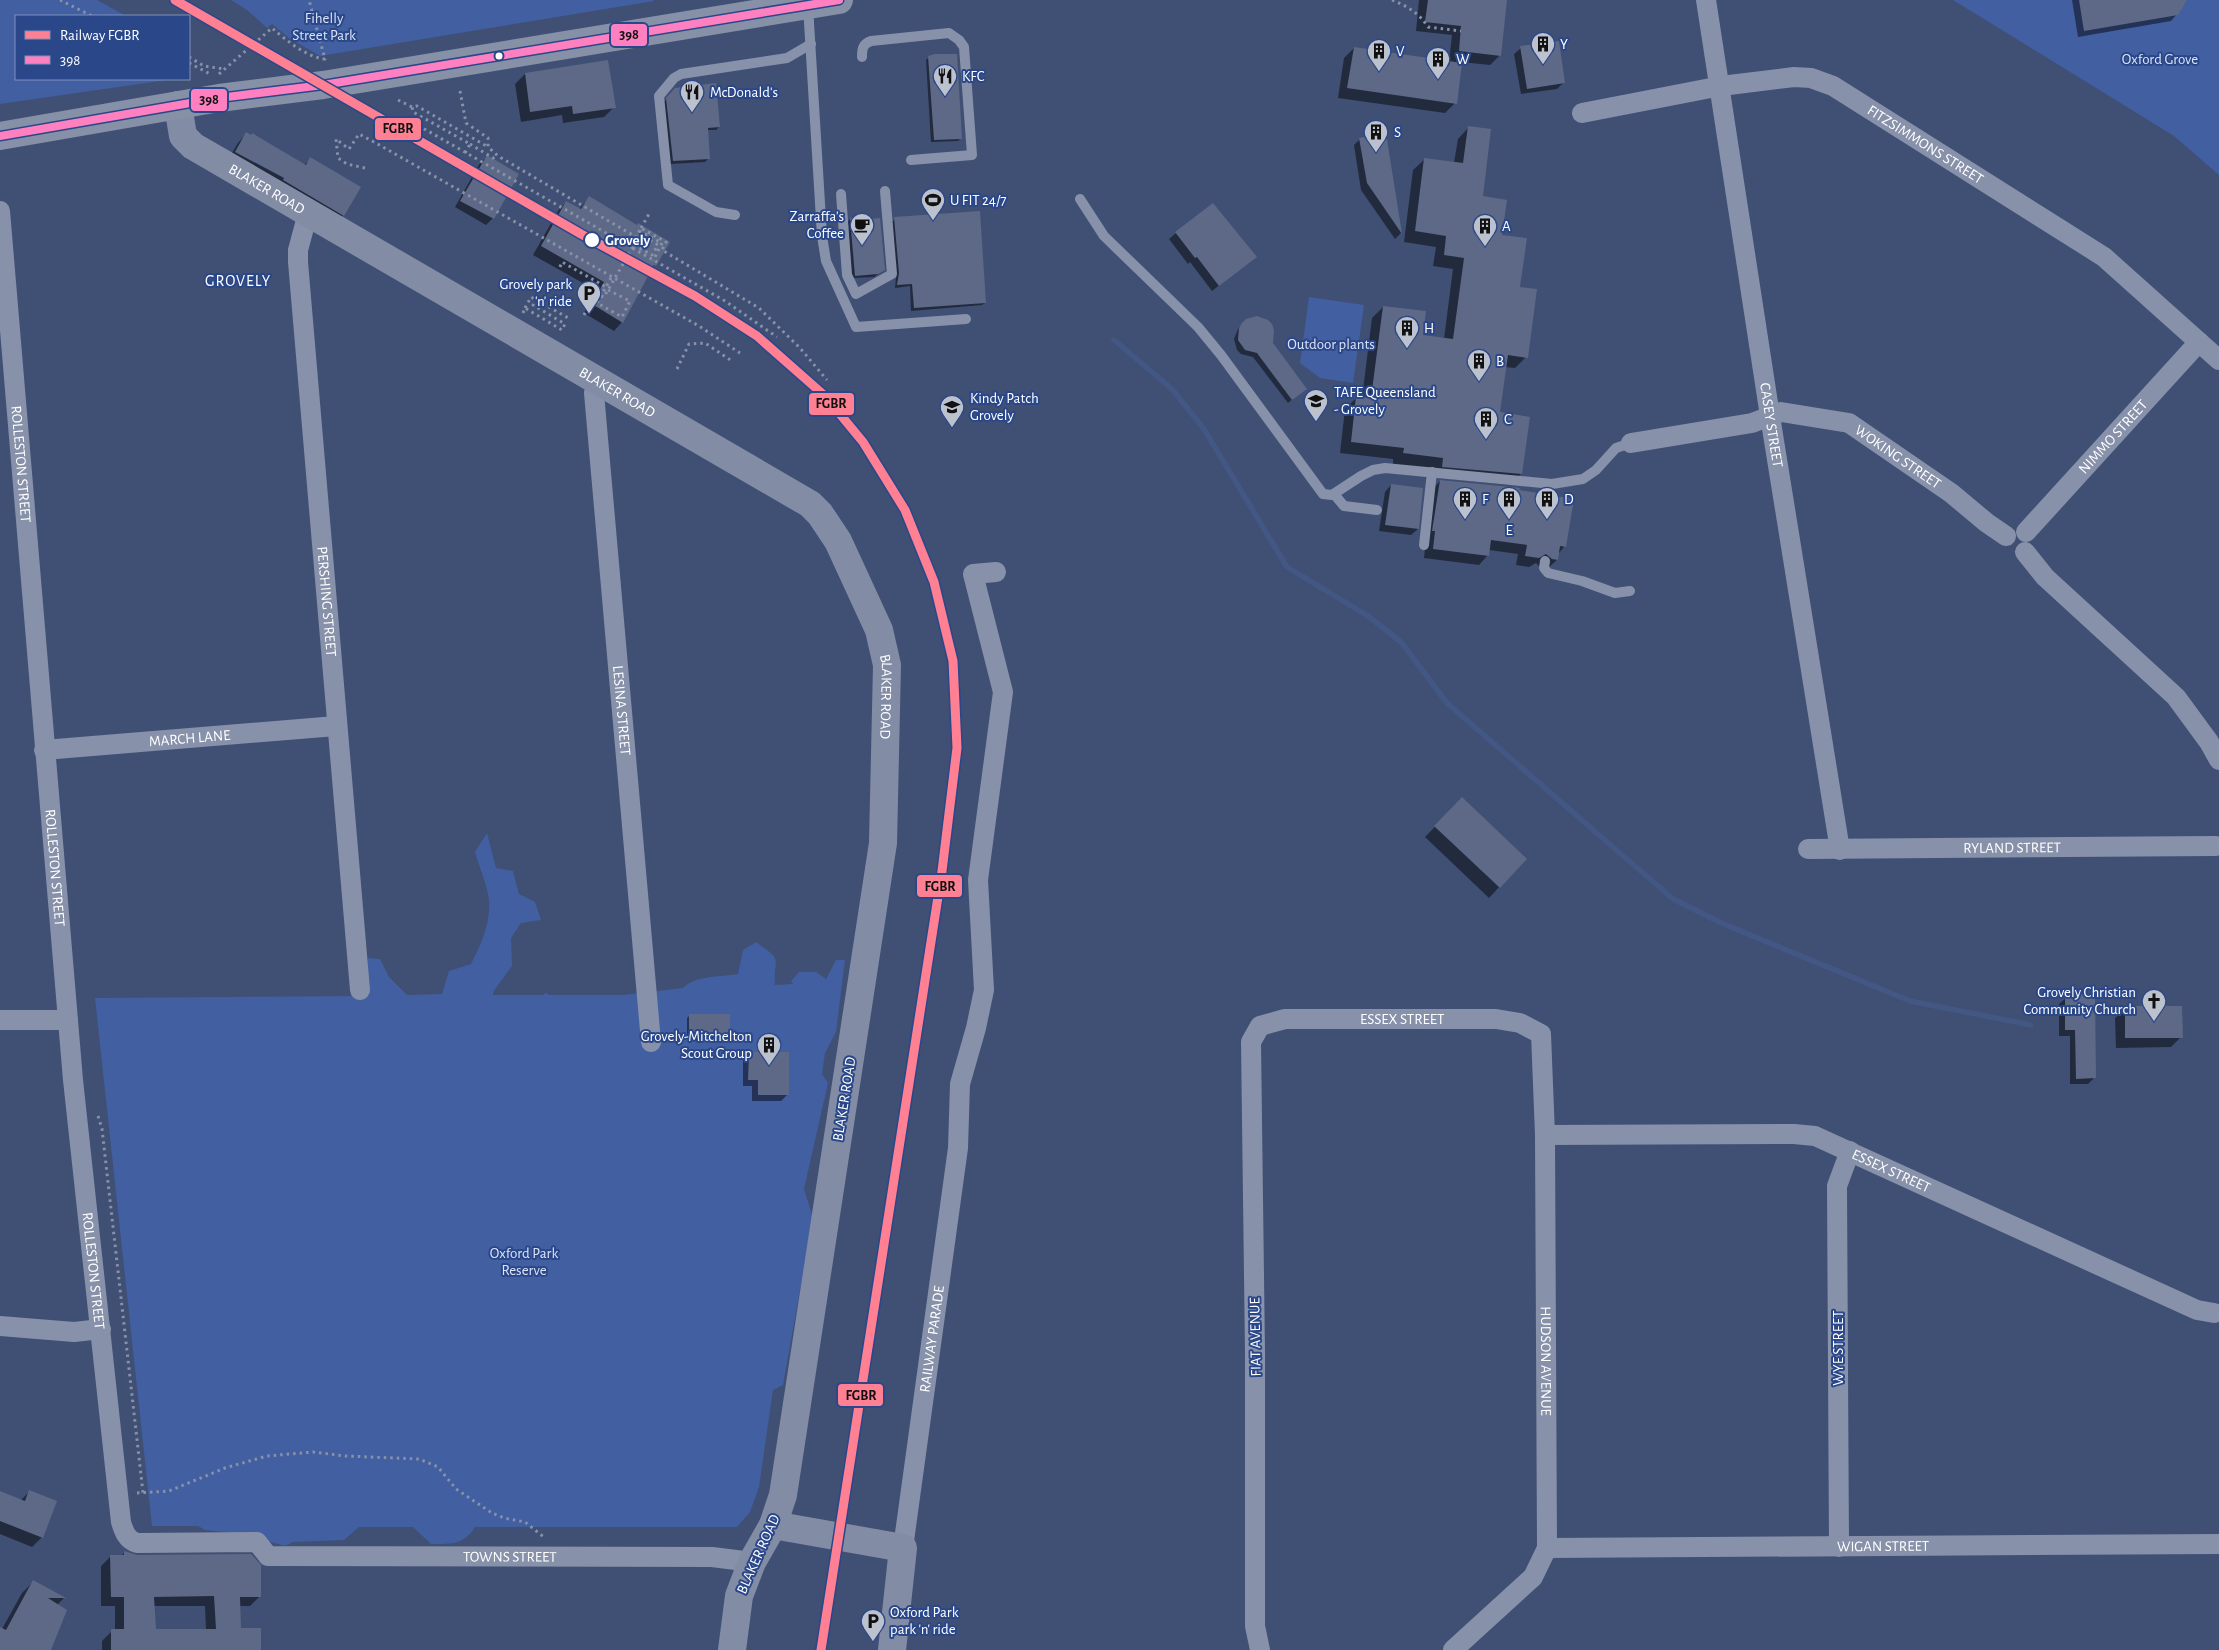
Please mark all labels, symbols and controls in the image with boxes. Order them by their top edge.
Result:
park label: Fihelly Street Park [292,11,356,43]
legend [15,15,190,80]
line badge: 398 [610,23,648,47]
text: Railway FGBR [60,28,140,43]
text: 398 [619,28,639,42]
building icon: Y [1530,31,1556,65]
place label: Y [1560,37,1568,52]
building icon: V [1366,38,1392,72]
place label: V [1396,44,1405,59]
building icon: W [1425,46,1451,80]
unlabelled marker [494,51,504,61]
place label: W [1456,52,1470,67]
park label: Oxford Grove [2122,52,2198,67]
text: 398 [60,53,80,68]
restaurant icon: KFC [932,63,958,97]
place label: KFC [962,69,985,84]
restaurant icon: McDonald's [679,79,705,113]
place label: McDonald's [710,85,778,100]
line badge: 398 [190,88,228,112]
text: 398 [199,93,219,107]
street label: FITZSIMMONS STREET [1865,103,1987,187]
line badge: FGBR [374,117,422,141]
building icon: S [1363,119,1389,153]
text: FGBR [382,122,414,136]
place label: S [1394,125,1401,140]
street label: BLAKER ROAD [226,161,308,217]
sports icon: U FIT 24/7 [920,187,946,221]
place label: U FIT 24/7 [950,193,1007,208]
place label: Zarraffa's Coffee [789,209,844,241]
cafe icon: Zarraffa's Coffee [849,212,875,246]
building icon: A [1472,213,1498,247]
place label: A [1502,219,1511,234]
marker: Grovely [583,231,601,249]
place label: Grovely [605,233,651,248]
district label: GROVELY [205,273,271,289]
place label: Grovely park 'n' ride [500,277,572,309]
parking icon: Grovely park 'n' ride [576,280,602,314]
building icon: H [1394,315,1420,349]
place label: H [1424,321,1434,336]
park label: Outdoor plants [1287,337,1375,352]
building icon: B [1466,348,1492,382]
place label: B [1496,354,1504,369]
street label: BLAKER ROAD [576,365,658,421]
street label: CASEY STREET [1757,382,1785,469]
place label: TAFE Queensland - Grovely [1334,385,1436,417]
school or university icon: TAFE Queensland - Grovely [1303,388,1329,422]
place label: Kindy Patch Grovely [970,391,1039,423]
line badge: FGBR [808,392,855,416]
school or university icon: Kindy Patch Grovely [939,394,965,428]
text: FGBR [815,397,847,411]
street label: NIMMO STREET [2076,397,2151,477]
street label: ROLLESTON STREET [8,405,33,524]
building icon: C [1473,406,1499,440]
place label: C [1504,412,1512,427]
street label: WOKING STREET [1852,422,1944,492]
building icon: F [1452,486,1478,520]
building icon: E [1496,486,1522,520]
building icon: D [1534,486,1560,520]
place label: F [1482,492,1489,507]
place label: D [1564,492,1574,507]
place label: E [1505,523,1513,538]
street label: PERSHING STREET [314,546,339,658]
street label: BLAKER ROAD [877,653,894,740]
street label: LESINA STREET [610,665,633,757]
street label: MARCH LANE [148,728,231,749]
street label: ROLLESTON STREET [42,808,67,928]
street label: RYLAND STREET [1963,840,2061,856]
line badge: FGBR [916,874,963,898]
text: FGBR [924,880,956,894]
place label: Grovely Christian Community Church [2023,985,2136,1017]
church icon: Grovely Christian Community Church [2141,988,2167,1022]
street label: ESSEX STREET [1360,1012,1445,1027]
place label: Grovely-Mitchelton Scout Group [641,1029,752,1061]
building icon: Grovely-Mitchelton Scout Group [756,1032,782,1066]
street label: BLAKER ROAD [830,1056,859,1142]
street label: ESSEX STREET [1850,1147,1933,1196]
street label: ROLLESTON STREET [79,1212,107,1331]
park label: Oxford Park Reserve [490,1246,558,1278]
street label: RAILWAY PARADE [917,1285,947,1393]
street label: FIAT AVENUE [1247,1297,1264,1377]
street label: HUDSON AVENUE [1538,1306,1553,1416]
street label: WYE STREET [1831,1310,1846,1386]
line badge: FGBR [837,1383,884,1407]
text: FGBR [845,1389,877,1403]
street label: BLAKER ROAD [734,1512,783,1596]
street label: WIGAN STREET [1837,1539,1930,1554]
street label: TOWNS STREET [463,1549,557,1565]
place label: Oxford Park park 'n' ride [890,1605,959,1637]
parking icon: Oxford Park park 'n' ride [860,1608,886,1642]

